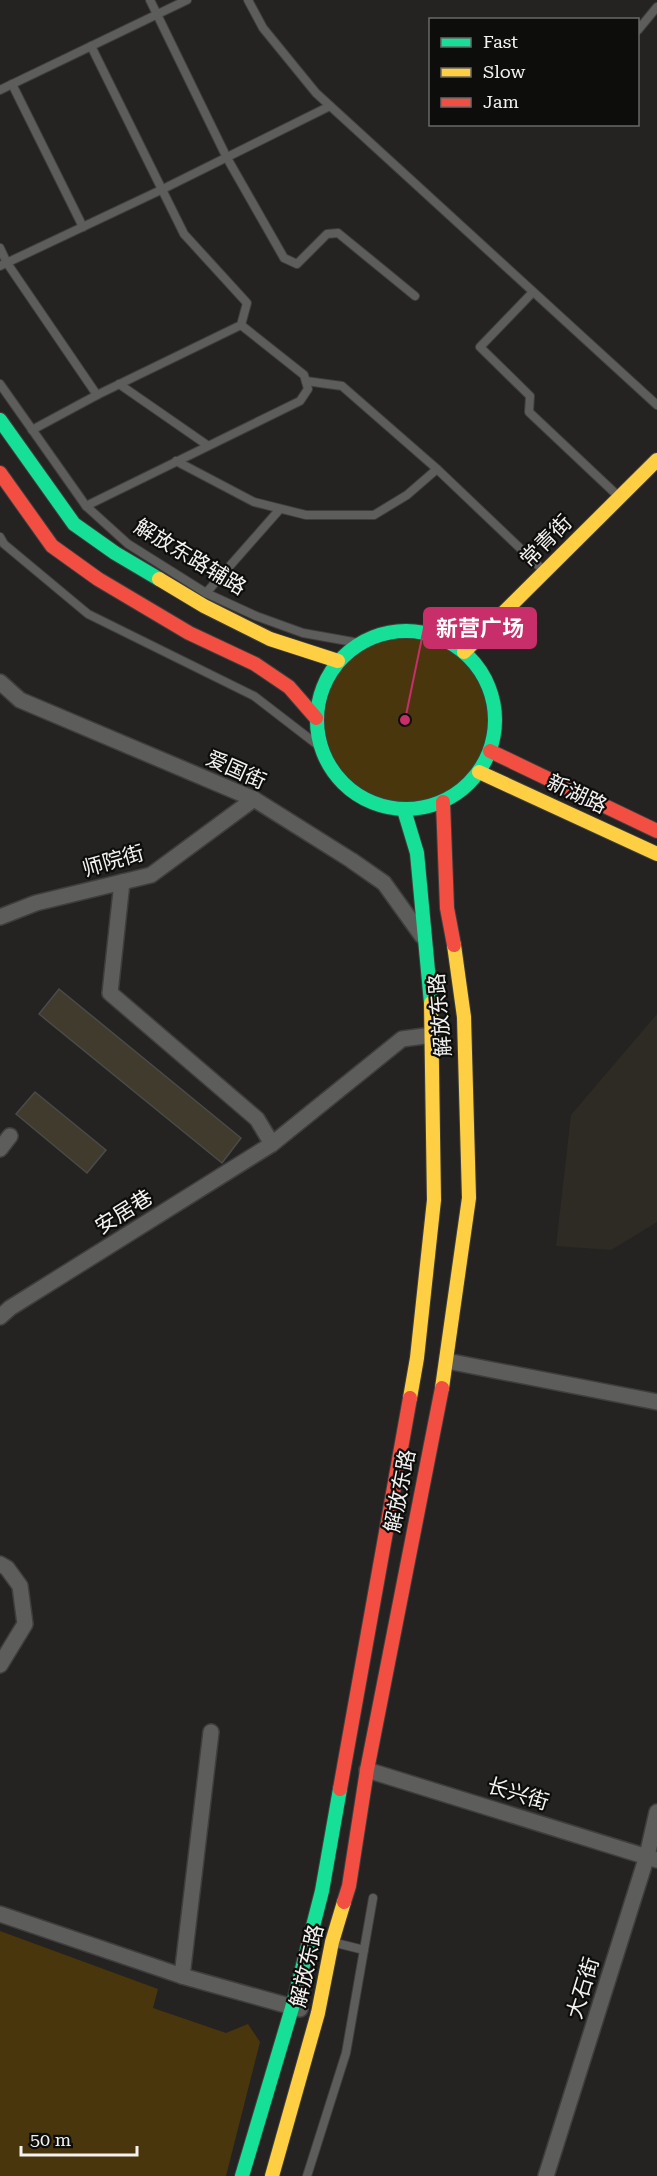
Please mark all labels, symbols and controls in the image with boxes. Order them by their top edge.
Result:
legend [429,18,639,126]
text: Fast [483,31,518,52]
text: Slow [483,61,525,82]
text: Jam [483,91,519,112]
street label: 常青街 [515,510,577,572]
street label: 解放东路辅路 [130,514,250,600]
callout: 新营广场 [424,608,536,648]
text: 新营广场 [436,616,524,641]
street label: 爱国街 [202,746,270,794]
street label: 新湖路 [543,770,611,818]
street label: 师院街 [79,841,147,881]
street label: 解放东路 [424,972,456,1058]
street label: 安居巷 [91,1185,157,1239]
street label: 解放东路 [380,1447,420,1535]
street label: 长兴街 [484,1773,552,1815]
street label: 解放东路 [286,1922,328,2010]
street label: 大石街 [562,1954,604,2022]
scale bar [21,2119,136,2157]
text: 50 m [30,2129,71,2150]

